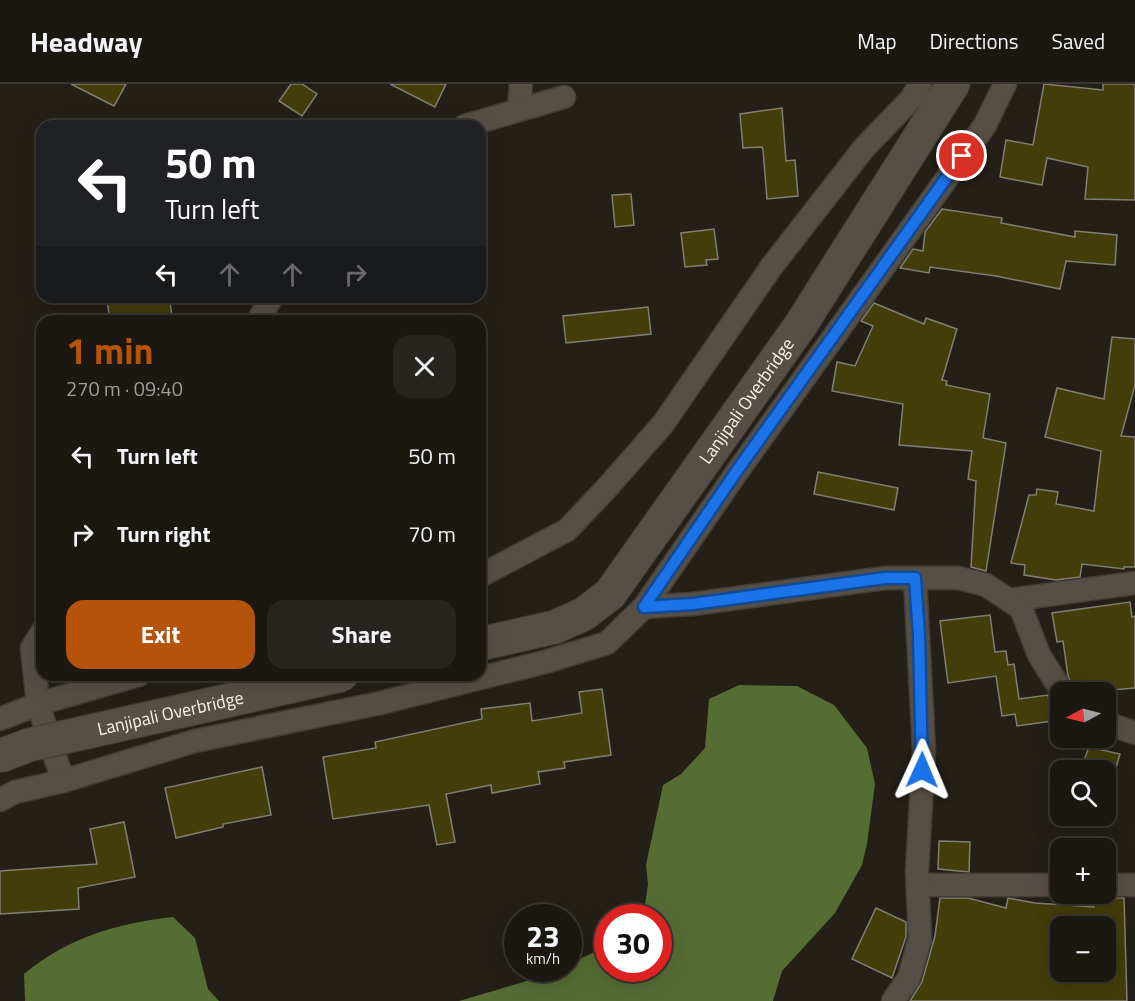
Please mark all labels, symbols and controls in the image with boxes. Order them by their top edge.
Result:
text: Headway [30,20,142,63]
text: Map [857,25,897,57]
text: Directions [930,25,1019,57]
text: Saved [1052,25,1105,57]
text: 50 m [165,130,257,194]
pin [936,130,987,181]
icon: arrive [945,139,978,172]
icon: left [66,144,144,222]
text: Turn left [165,188,259,229]
icon: left [150,258,183,291]
icon: ahead [213,258,246,291]
icon: ahead [276,258,309,291]
icon: right [339,258,372,291]
text: 1 min [66,323,153,378]
street label: Lanjipali Overbridge [692,332,801,469]
button: close [393,335,456,398]
text: 270 m · 09:40 [66,373,183,404]
text: Turn left [117,439,198,473]
text: 50 m [408,439,456,473]
icon: left [66,440,99,473]
text: Turn right [117,517,211,551]
text: 70 m [408,517,456,551]
icon: right [66,518,99,551]
button: Exit [66,600,255,669]
button: Share [267,600,456,669]
north arrow [1050,682,1116,748]
map controls [1050,682,1116,982]
street label: Lanjipali Overbridge [95,683,246,742]
position arrow [890,738,954,802]
button: search [1050,760,1116,826]
button: + [1050,838,1116,904]
speed limit sign: 30 [594,904,672,982]
text: 23 [526,913,560,959]
button: − [1050,916,1116,982]
text: km/h [526,947,560,970]

